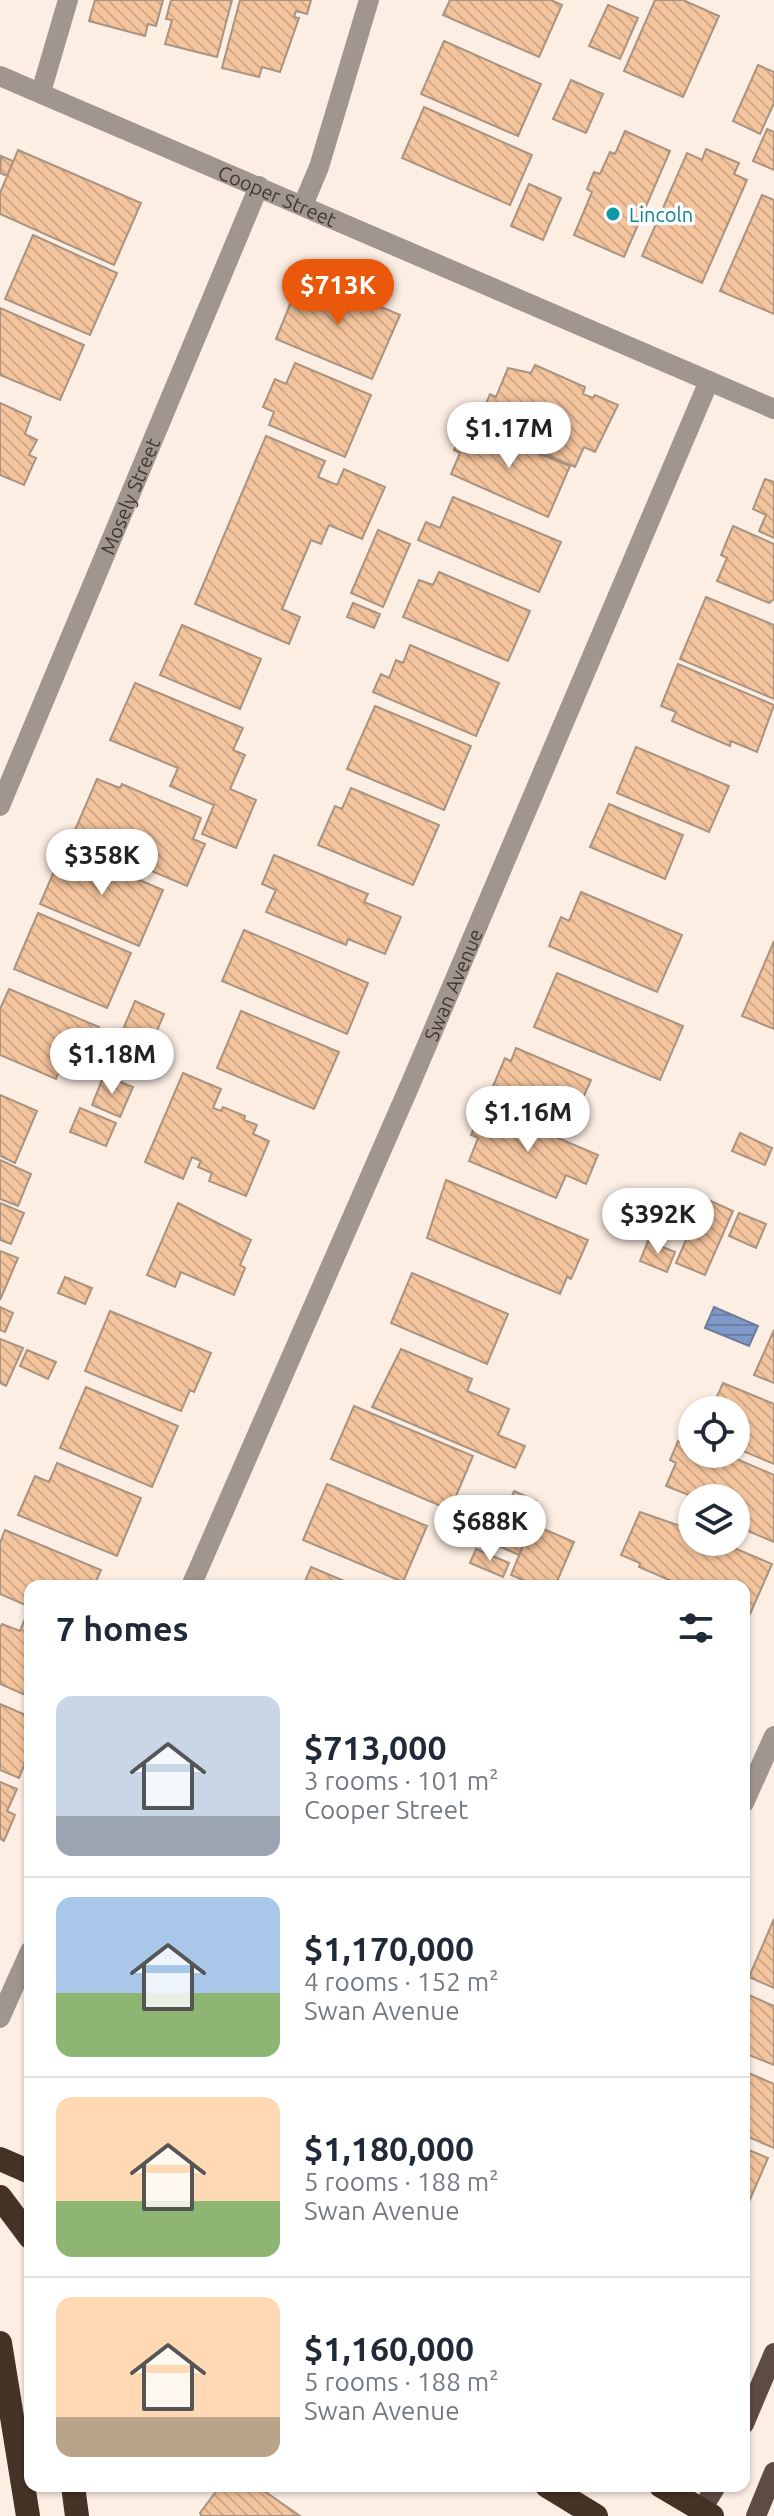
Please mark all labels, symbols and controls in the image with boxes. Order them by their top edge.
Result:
street label: Cooper Street [215,160,340,231]
place label: Lincoln [629,203,693,226]
marker: Lincoln [604,205,622,223]
pin: $713K [282,259,394,327]
text: $713K [300,270,376,299]
pin: $1.17M [444,402,574,470]
text: $1.17M [465,413,553,442]
street label: Mosely Street [95,434,164,558]
pin: $358K [46,829,158,897]
text: $358K [64,840,140,869]
street label: Swan Avenue [419,925,487,1044]
pin: $1.18M [47,1028,177,1096]
text: $1.18M [68,1039,156,1068]
pin: $1.16M [463,1086,593,1154]
text: $1.16M [484,1097,572,1126]
pin: $392K [602,1188,714,1256]
text: $392K [620,1199,696,1228]
map controls [678,1396,750,1556]
button: locate [678,1396,750,1468]
button: layers [678,1484,750,1556]
pin: $688K [434,1495,546,1563]
text: $688K [452,1506,528,1535]
icon: filters [674,1606,718,1650]
text: 7 homes [56,1609,189,1647]
icon: home [120,1728,216,1824]
text: $713,000 [304,1728,447,1766]
text: 3 rooms · 101 m² [304,1766,499,1795]
text: Cooper Street [304,1795,468,1824]
icon: home [120,1929,216,2025]
text: $1,170,000 [304,1929,474,1967]
text: 4 rooms · 152 m² [304,1967,499,1996]
text: Swan Avenue [304,1996,460,2025]
icon: home [120,2129,216,2225]
text: $1,180,000 [304,2129,474,2167]
text: 5 rooms · 188 m² [304,2167,499,2196]
text: Swan Avenue [304,2196,460,2225]
icon: home [120,2329,216,2425]
text: $1,160,000 [304,2329,474,2367]
text: 5 rooms · 188 m² [304,2367,499,2396]
text: Swan Avenue [304,2396,460,2425]

